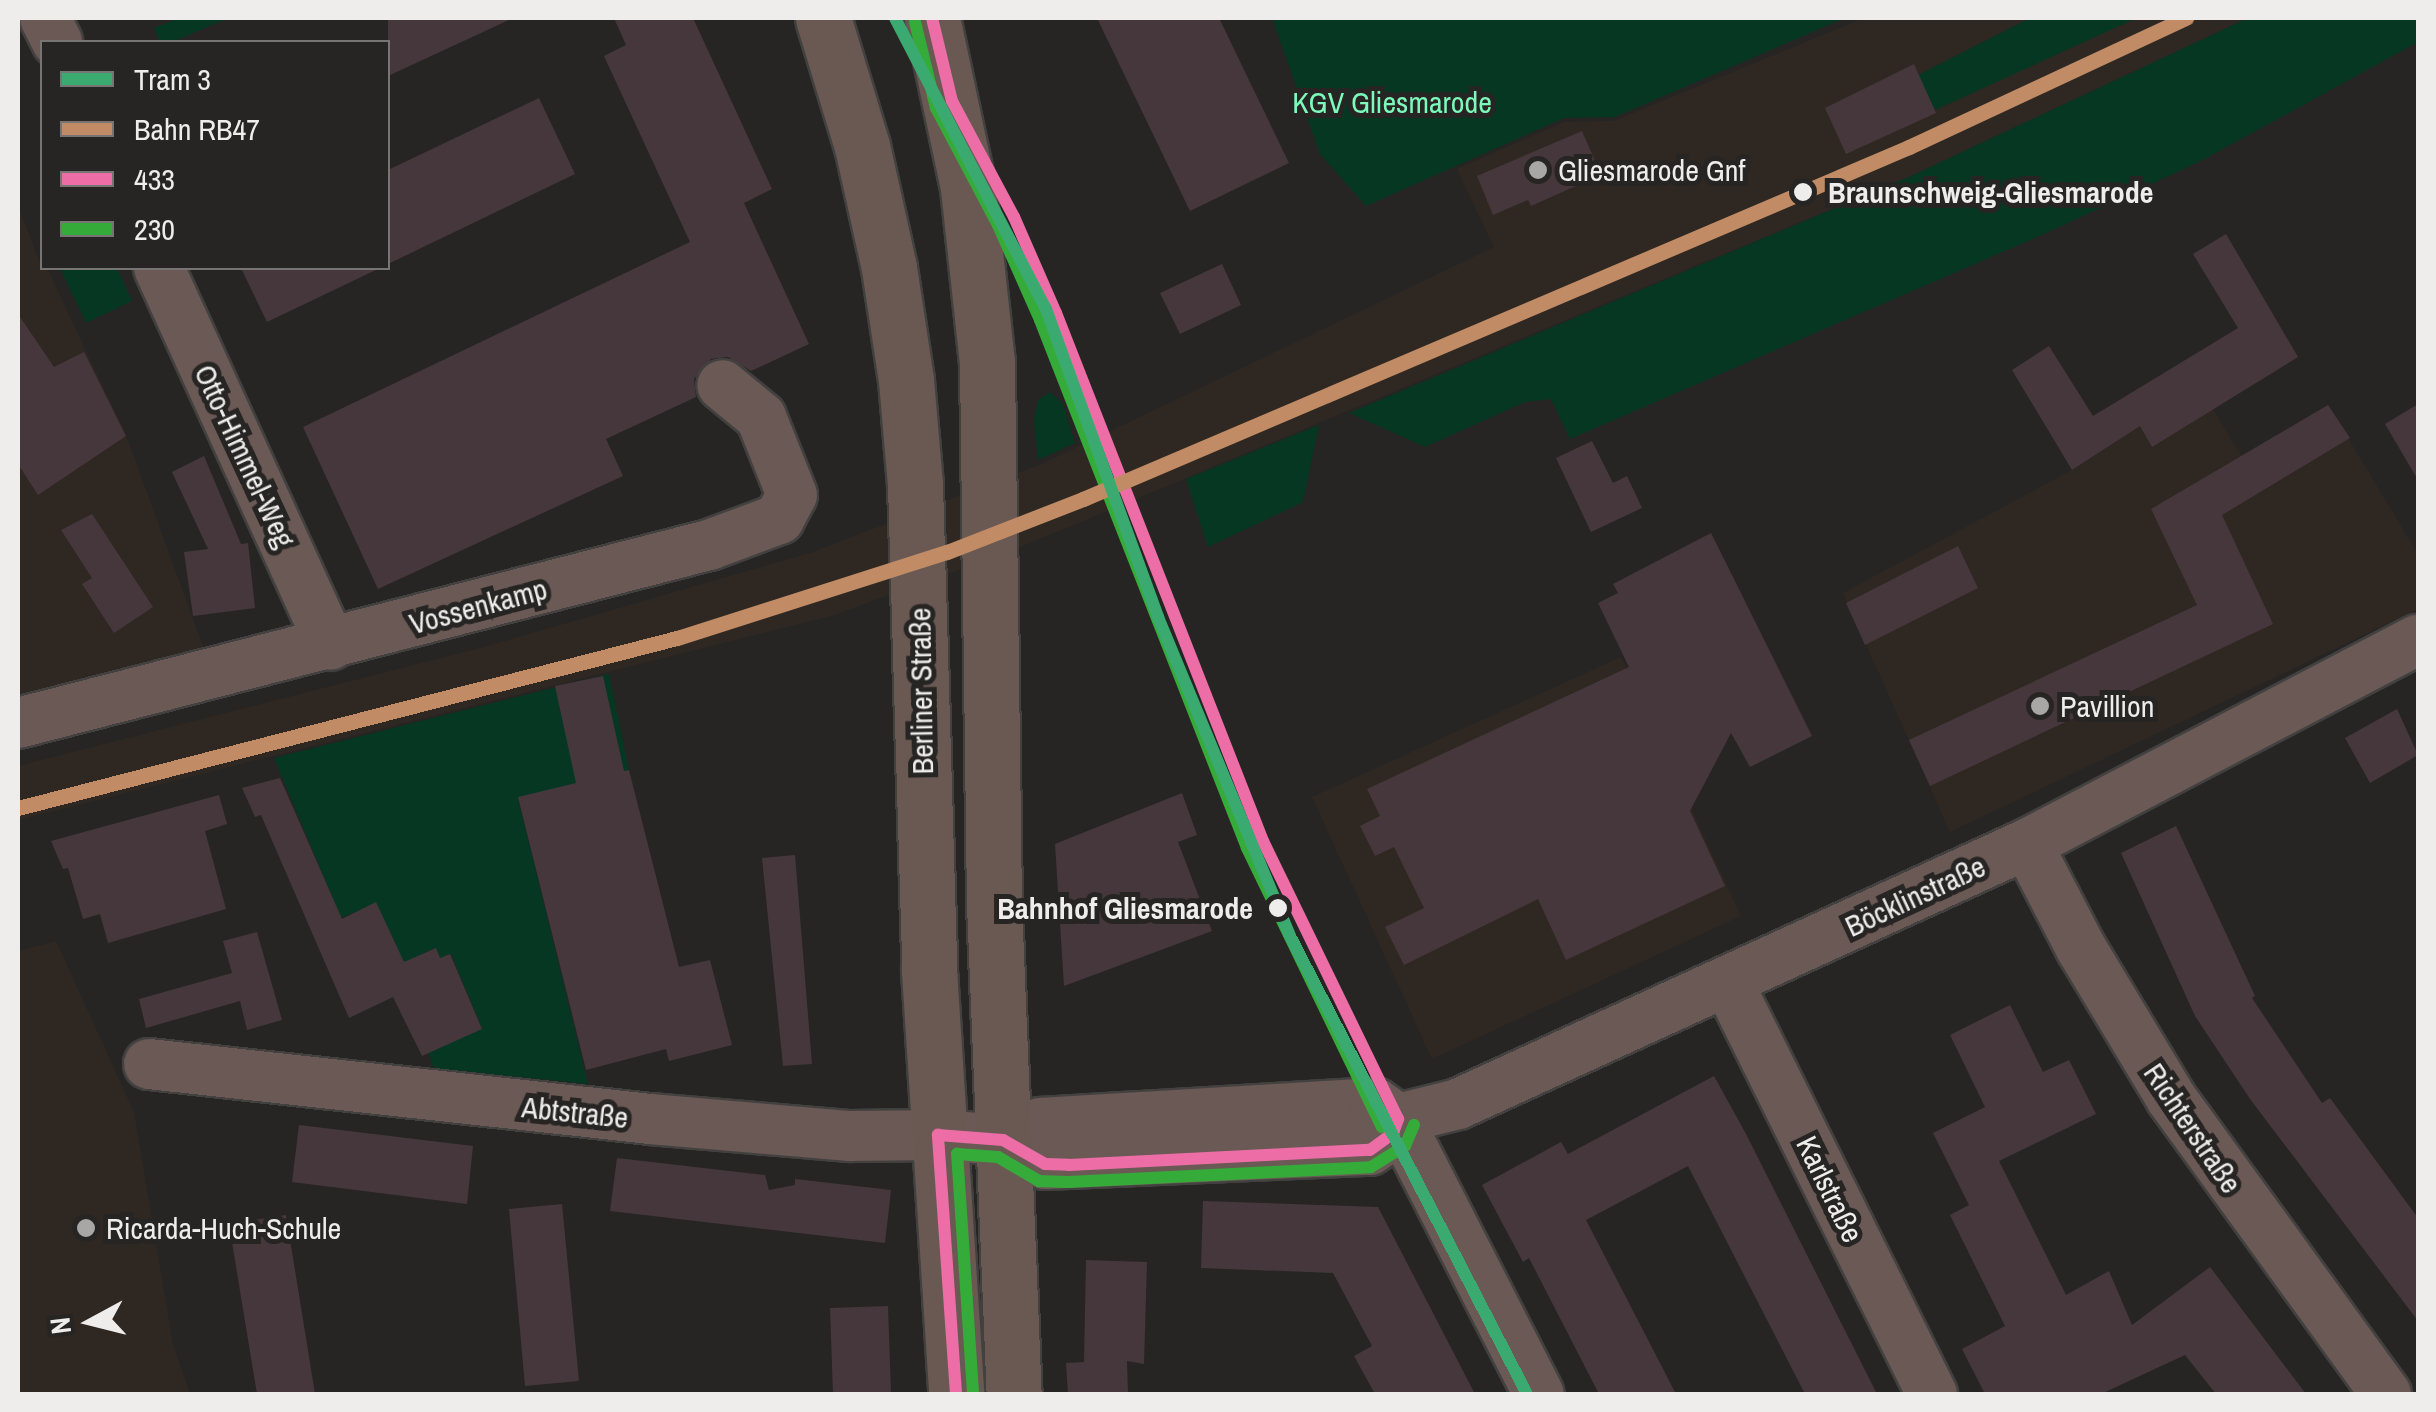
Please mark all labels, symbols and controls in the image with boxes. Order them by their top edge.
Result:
legend [40,40,390,270]
text: Tram 3 [134,59,211,99]
park label: KGV Gliesmarode [1292,84,1492,120]
text: Bahn RB47 [134,109,260,149]
place label: Gliesmarode Gnf [1558,152,1745,188]
text: 433 [134,159,175,199]
marker: Gliesmarode Gnf [1527,159,1549,181]
place label: Braunschweig-Gliesmarode [1828,174,2153,210]
marker: Braunschweig-Gliesmarode [1787,176,1819,208]
text: 230 [134,209,175,249]
street label: Otto-Himmel-Weg [187,359,303,553]
street label: Vossenkamp [405,570,551,642]
street label: Berliner Straße [902,607,940,775]
place label: Pavillion [2060,688,2154,724]
marker: Pavillion [2029,695,2051,717]
street label: Böcklinstraße [1839,848,1991,944]
place label: Bahnhof Gliesmarode [997,890,1253,926]
marker: Bahnhof Gliesmarode [1262,892,1294,924]
street label: Richterstraße [2136,1056,2250,1200]
street label: Abtstraße [520,1089,630,1135]
street label: Karlstraße [1789,1130,1871,1248]
place label: Ricarda-Huch-Schule [106,1210,341,1246]
marker: Ricarda-Huch-Schule [75,1217,97,1239]
north arrow [40,1272,140,1372]
text: N [40,1315,80,1336]

